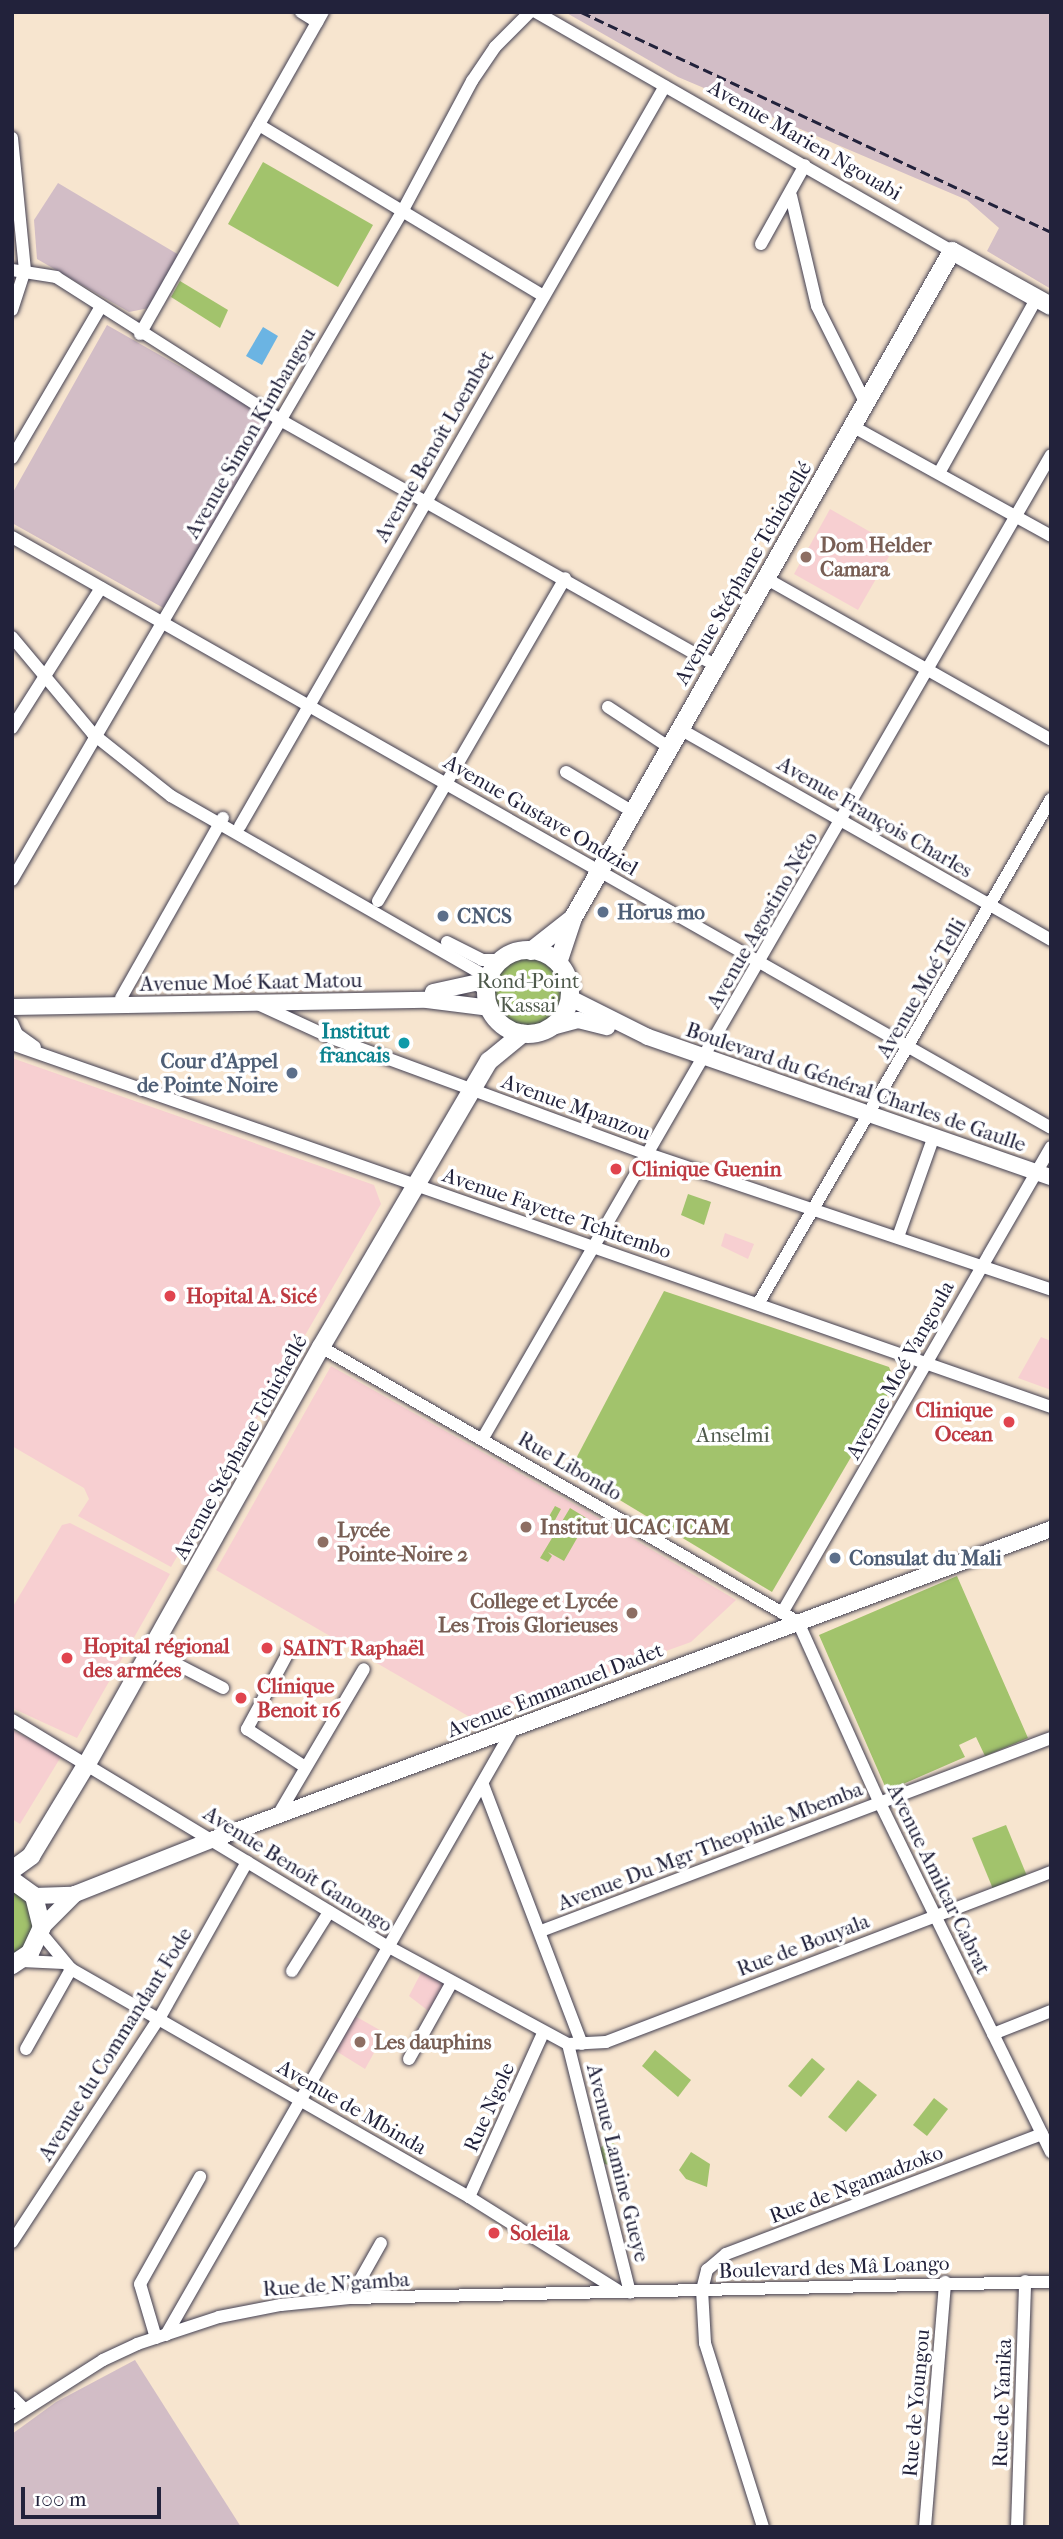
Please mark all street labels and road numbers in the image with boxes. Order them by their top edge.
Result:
street label: Avenue Marien Ngouabi [704,74,906,206]
street label: Avenue Simon Kimbangou [179,323,321,543]
street label: Avenue Benoît Loembet [369,346,499,546]
street label: Avenue Stéphane Tchichellé [669,457,817,689]
street label: Avenue Gustave Ondziel [439,749,643,881]
street label: Avenue François Charles [773,751,977,883]
street label: Avenue Agostino Néto [701,827,823,1013]
street label: Avenue Moé Telli [871,914,971,1062]
street label: Avenue Moé Kaat Matou [140,967,362,997]
street label: Boulevard du Général Charles de Gaulle [683,1017,1029,1157]
street label: Avenue Mpanzou [498,1068,654,1146]
street label: Avenue Fayette Tchitembo [439,1162,675,1264]
street label: Avenue Moé Vangoula [840,1276,960,1464]
street label: Avenue Stéphane Tchichellé [168,1330,312,1564]
street label: Rue Libondo [513,1426,627,1506]
street label: Avenue Emmanuel Dadet [444,1637,666,1743]
street label: Avenue Du Mgr Theophile Mbemba [554,1776,866,1916]
street label: Avenue Amilcar Cabrat [882,1780,996,1978]
street label: Avenue Benoît Ganongo [199,1801,397,1937]
street label: Rue de Bouyala [733,1908,873,1982]
street label: Avenue du Commandant Fode [33,1923,197,2165]
street label: Avenue de Mbinda [273,2054,431,2160]
street label: Rue Ngole [458,2059,520,2155]
street label: Avenue Lamine Gueye [581,2061,655,2265]
street label: Rue de Ngamadzoko [766,2139,946,2229]
street label: Boulevard des Mâ Loango [718,2250,950,2284]
street label: Rue de N'gamba [262,2266,410,2302]
street label: Rue de Youngou [897,2328,935,2478]
street label: Rue de Yanika [987,2338,1017,2468]

